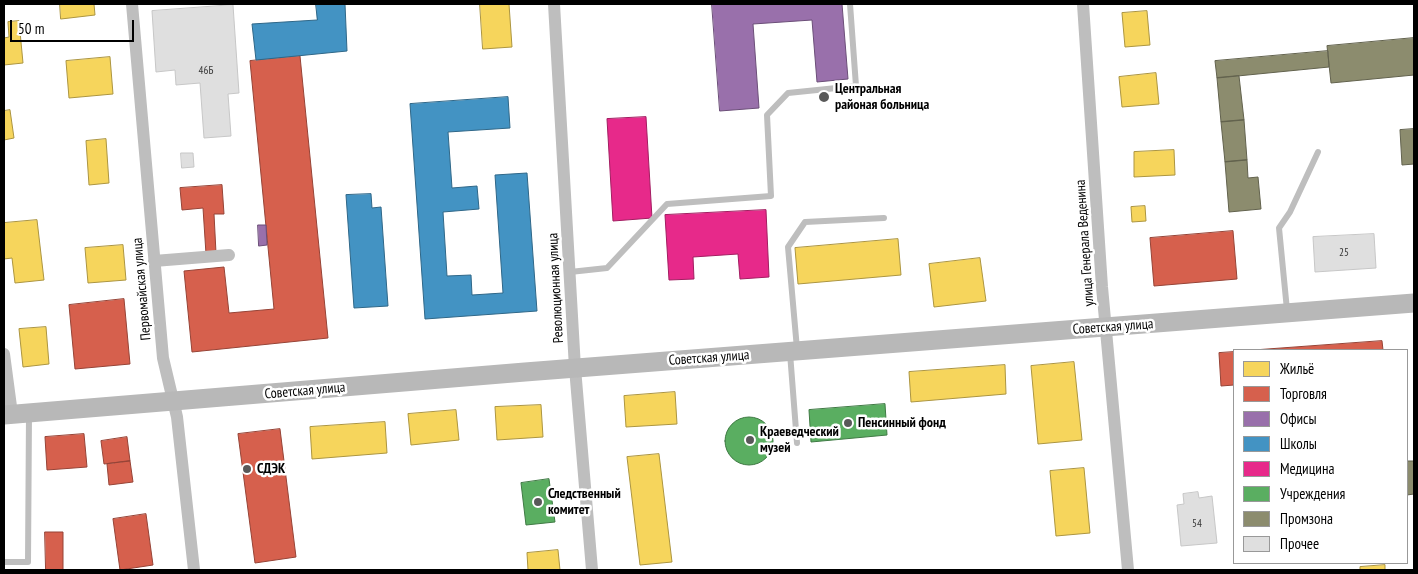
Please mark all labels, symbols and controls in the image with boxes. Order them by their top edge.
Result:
scale bar [12,10,136,42]
text: 50 m [18,19,44,38]
house number: 46Б [199,64,213,78]
place label: Центральная районая больница [835,81,929,114]
marker: Центральная районая больница [817,90,831,104]
street label: улица Генерала Веденина [1072,179,1098,307]
street label: Революционная улица [545,232,567,344]
street label: Первомайская улица [129,237,155,341]
house number: 25 [1339,246,1349,260]
street label: Советская улица [1072,316,1154,338]
street label: Советская улица [668,347,750,369]
legend [1233,349,1408,564]
text: Жильё [1280,359,1314,378]
street label: Советская улица [264,379,346,403]
text: Торговля [1280,384,1327,403]
text: Офисы [1280,409,1316,428]
place label: Пенсинный фонд [858,415,946,431]
marker: Пенсинный фонд [842,417,854,429]
place label: Краеведческий музей [760,424,839,457]
marker: Краеведческий музей [744,434,756,446]
text: Школы [1280,434,1317,453]
text: Медицина [1280,459,1334,478]
place label: СДЭК [257,461,285,477]
marker: СДЭК [241,463,253,475]
text: Учреждения [1280,484,1345,503]
place label: Следственный комитет [548,486,621,518]
marker: Следственный комитет [532,496,544,508]
text: Промзона [1280,509,1333,528]
house number: 54 [1192,517,1202,531]
text: Прочее [1280,534,1319,553]

